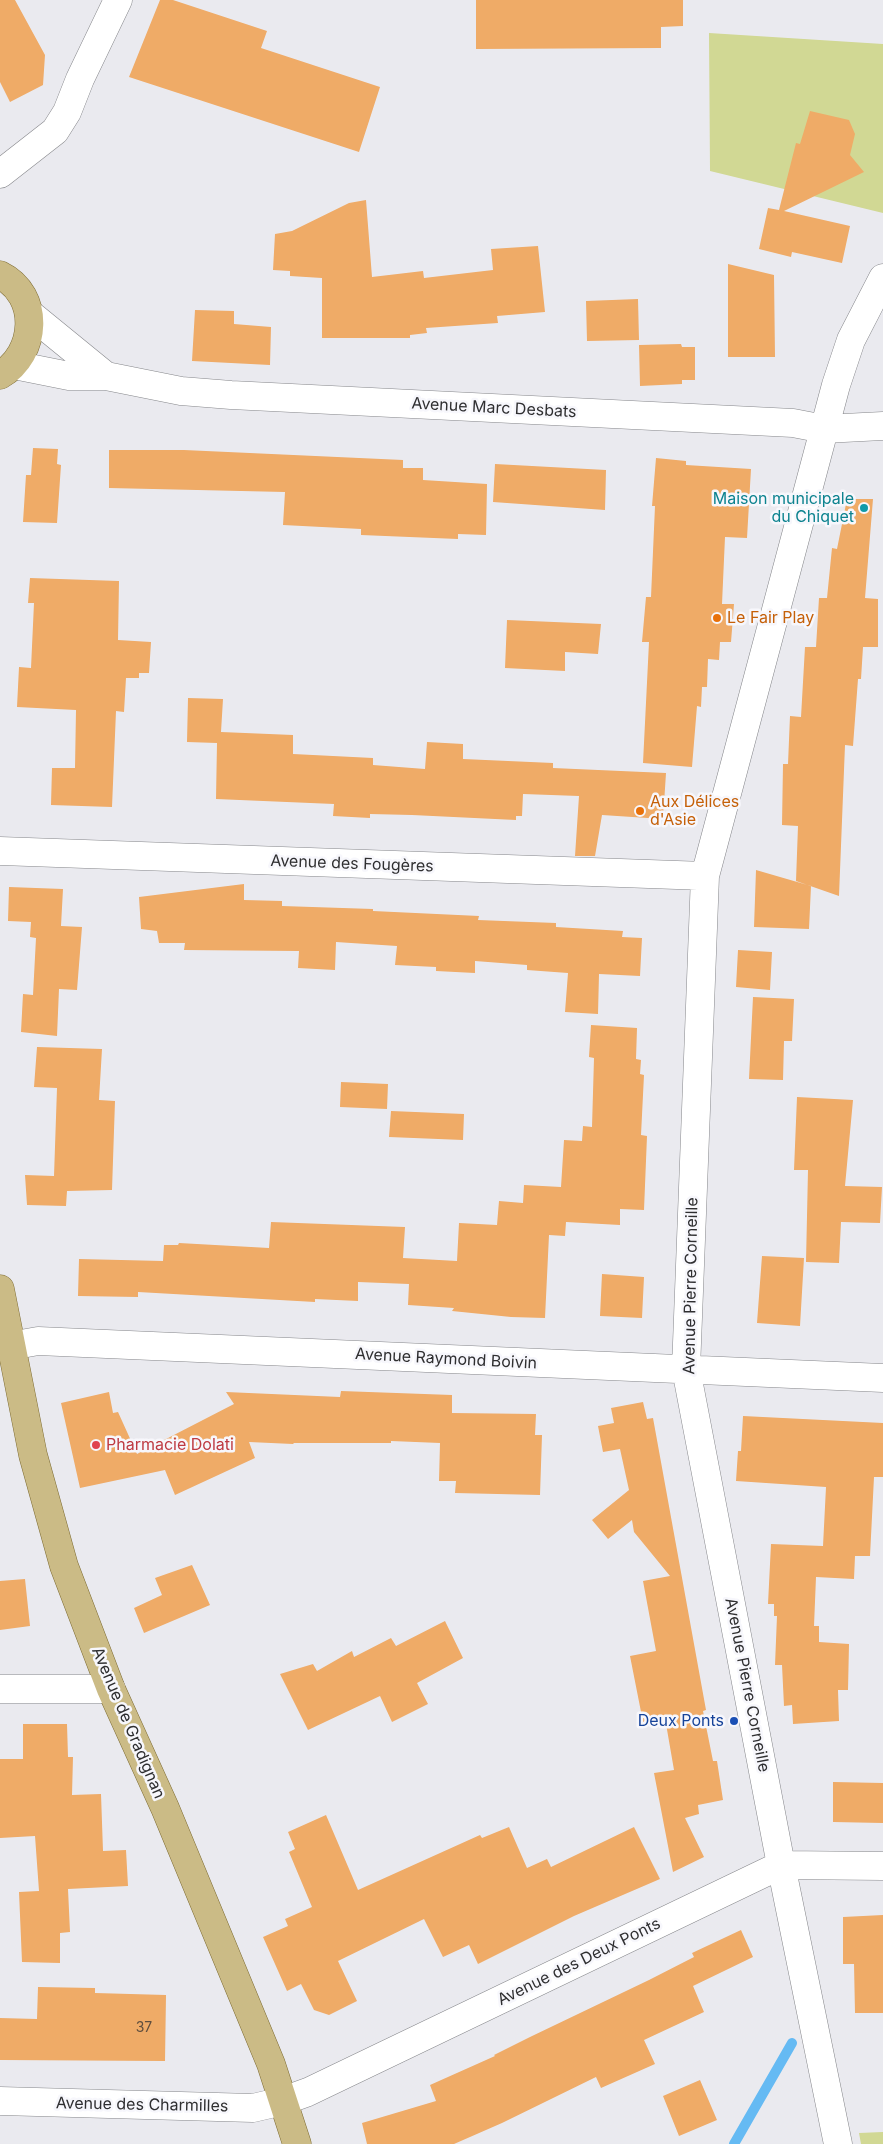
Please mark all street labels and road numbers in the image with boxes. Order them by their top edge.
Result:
street label: Avenue Marc Desbats [411,394,577,422]
street label: Avenue des Fougères [270,852,434,876]
street label: Avenue Pierre Corneille [680,1197,702,1375]
street label: Avenue Raymond Boivin [354,1345,538,1373]
street label: Avenue Pierre Corneille [721,1596,773,1774]
street label: Avenue de Gradignan [87,1644,169,1802]
street label: Avenue des Deux Ponts [494,1914,664,2010]
street label: Avenue des Charmilles [56,2094,228,2116]

